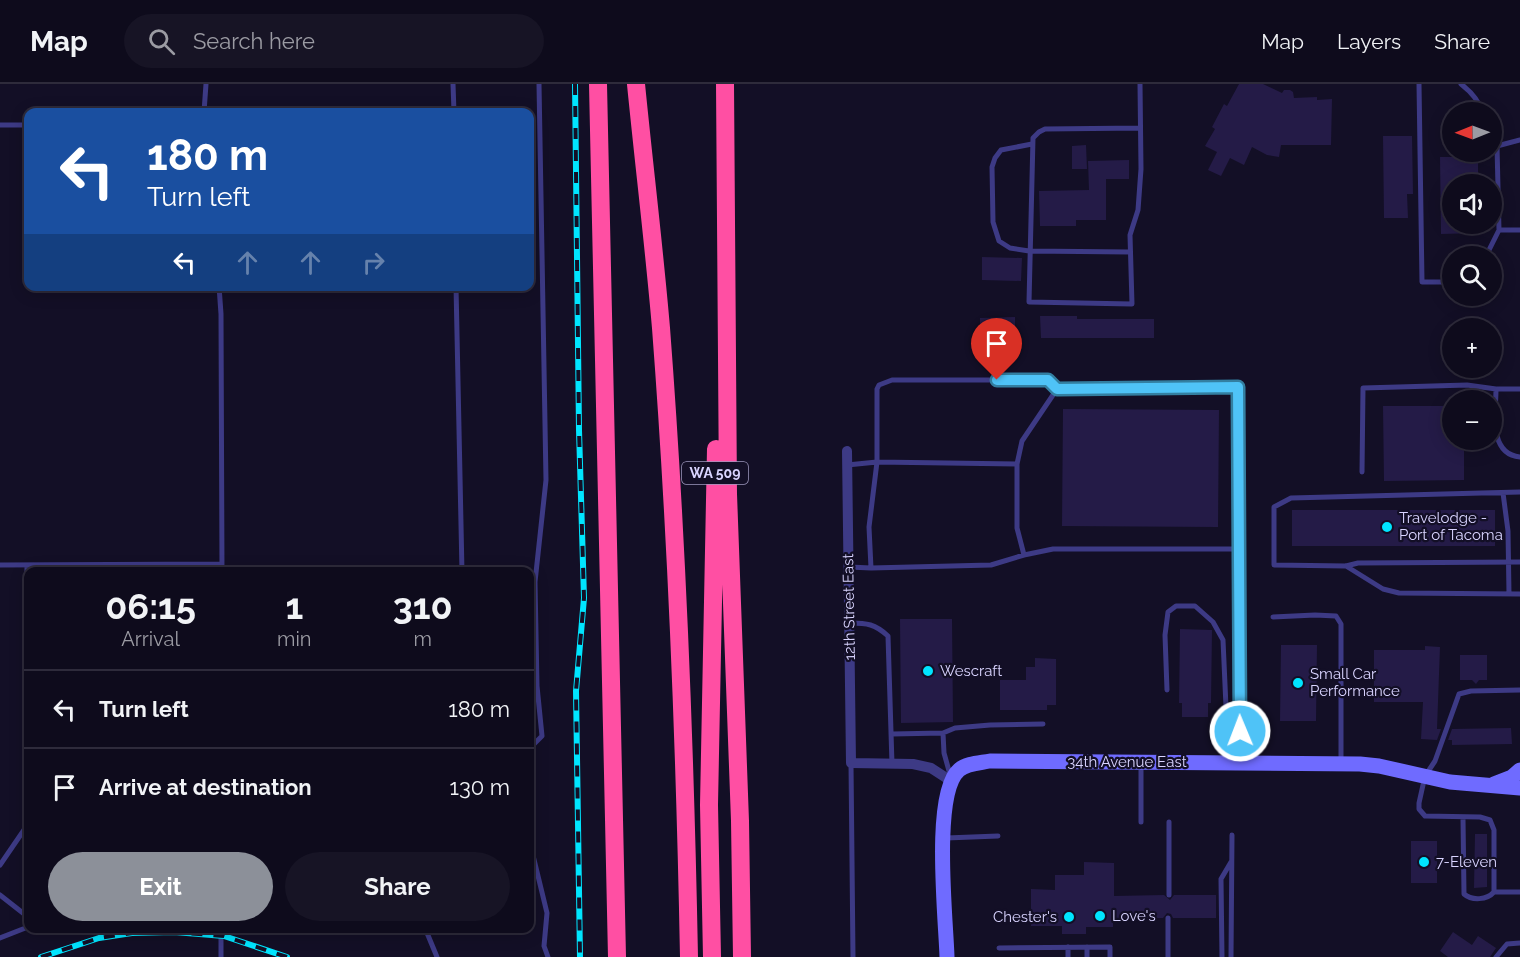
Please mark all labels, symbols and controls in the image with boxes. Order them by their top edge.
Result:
search box [124,14,544,68]
text: Map [30,25,88,58]
icon: search [145,25,178,58]
text: Search here [193,28,315,54]
text: Map [1261,29,1304,54]
text: Layers [1337,29,1401,54]
text: Share [1434,29,1490,54]
north arrow [1442,102,1502,162]
map controls [1442,102,1502,450]
text: 180 m [147,131,268,180]
icon: left [48,132,126,210]
button: sound [1442,174,1502,234]
text: Turn left [147,181,250,212]
icon: left [168,246,201,279]
icon: ahead [231,246,264,279]
icon: ahead [294,246,327,279]
icon: right [357,246,390,279]
button: search [1442,246,1502,306]
pin [971,318,1022,380]
button: + [1442,318,1502,378]
icon: arrive [980,327,1013,360]
button: − [1442,390,1502,450]
road number: WA 509 [682,462,748,484]
place label: Travelodge - Port of Tacoma [1399,509,1503,544]
marker: Travelodge - Port of Tacoma [1380,520,1394,534]
street label: 12th Street East [839,553,859,661]
text: 06:15 [105,585,196,627]
text: 1 [285,585,303,627]
text: 310 [393,585,453,627]
text: Arrival [121,627,180,651]
text: min [277,627,311,651]
text: m [414,627,432,651]
place label: Wescraft [940,662,1002,680]
marker: Wescraft [921,664,935,678]
place label: Small Car Performance [1310,665,1400,700]
marker: Small Car Performance [1291,676,1305,690]
icon: left [48,693,81,726]
text: Turn left [99,696,189,722]
text: 180 m [448,696,510,722]
position arrow [1208,699,1272,763]
street label: 34th Avenue East [1067,753,1187,771]
icon: arrive [48,771,81,804]
text: Arrive at destination [99,774,312,800]
text: 130 m [450,774,510,800]
button: Exit [48,852,273,921]
button: Share [285,852,510,921]
place label: 7-Eleven [1436,853,1497,871]
marker: 7-Eleven [1417,855,1431,869]
place label: Love's [1112,907,1156,925]
place label: Chester's [993,908,1057,926]
marker: Love's [1093,909,1107,923]
marker: Chester's [1062,910,1076,924]

